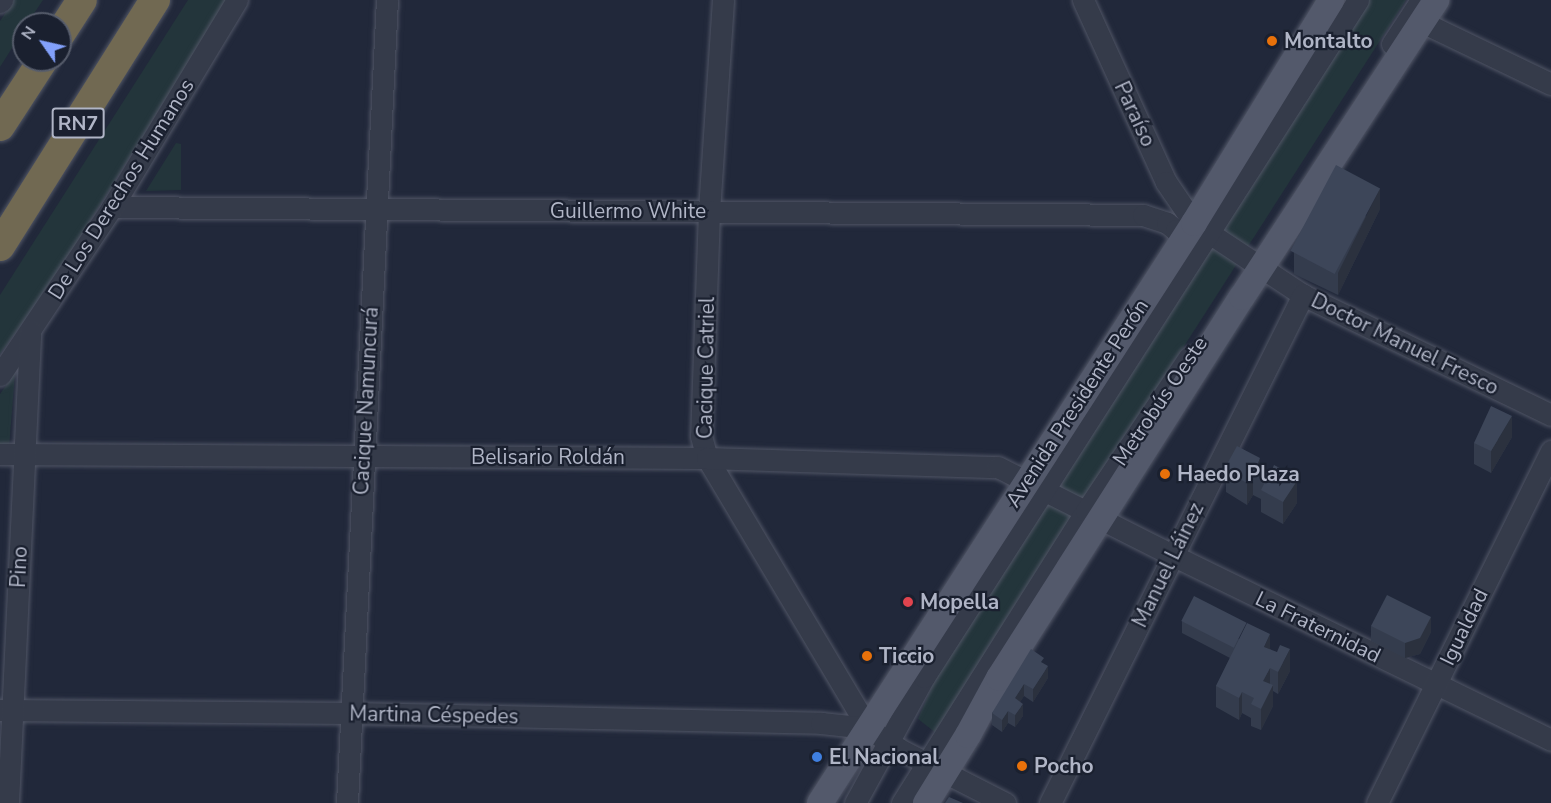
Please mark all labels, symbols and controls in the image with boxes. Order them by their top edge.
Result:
north arrow [12,12,72,72]
text: N [16,22,41,44]
place label: Montalto [1284,28,1373,54]
marker: Montalto [1265,34,1279,48]
street label: De Los Derechos Humanos [43,74,199,304]
street label: Paraíso [1109,77,1161,151]
road number: RN7 [51,106,105,140]
street label: Guillermo White [550,198,706,224]
street label: Doctor Manuel Fresco [1307,288,1503,400]
street label: Avenida Presidente Perón [1000,294,1154,512]
street label: Cacique Catriel [692,297,720,439]
street label: Cacique Namuncurá [348,306,384,496]
street label: Metrobús Oeste [1107,331,1213,471]
street label: Belisario Roldán [471,444,625,470]
place label: Haedo Plaza [1177,461,1300,487]
marker: Haedo Plaza [1158,467,1172,481]
street label: Manuel Láinez [1127,498,1209,632]
street label: Pino [5,545,33,589]
street label: Igualdad [1435,584,1493,670]
street label: La Fraternidad [1251,586,1385,668]
place label: Mopella [920,589,999,615]
marker: Mopella [901,595,915,609]
place label: Ticcio [879,643,934,669]
marker: Ticcio [860,649,874,663]
street label: Martina Céspedes [349,701,519,729]
place label: El Nacional [829,744,939,770]
marker: El Nacional [810,750,824,764]
place label: Pocho [1034,753,1094,779]
marker: Pocho [1015,759,1029,773]

